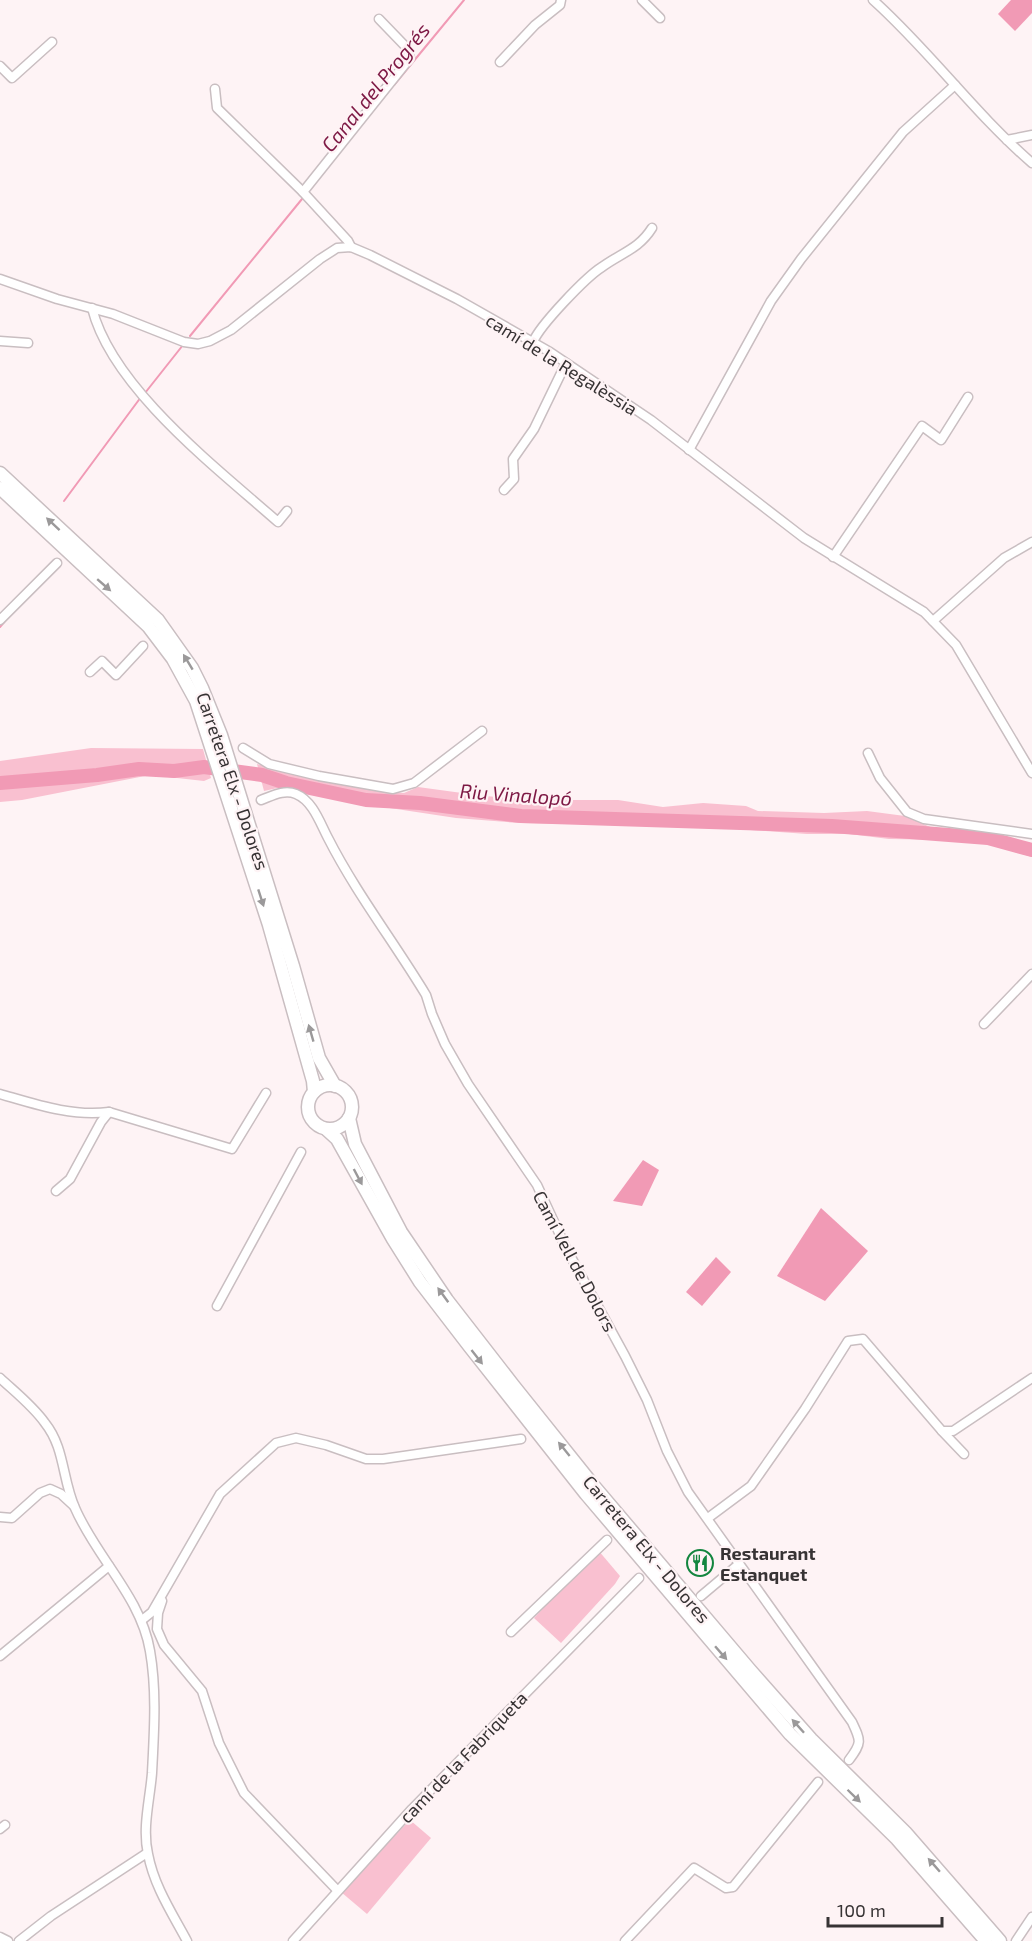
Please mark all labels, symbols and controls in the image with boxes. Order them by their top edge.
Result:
water label: Canal del Progrés [316,18,434,156]
street label: camí de la Regalèssia [482,308,642,420]
one-way arrow [45,517,60,531]
one-way arrow [96,578,111,591]
one-way arrow [183,654,194,670]
street label: Carretera Elx - Dolores [192,689,274,873]
water label: Riu Vinalopó [459,778,573,810]
one-way arrow [256,889,266,907]
one-way arrow [306,1024,315,1042]
one-way arrow [354,1168,363,1185]
street label: Camí Vell de Dolors [529,1187,621,1335]
one-way arrow [438,1288,450,1303]
one-way arrow [470,1349,483,1365]
one-way arrow [558,1441,570,1456]
street label: Carretera Elx - Dolores [579,1471,715,1627]
place label: Restaurant Estanquet [720,1542,816,1585]
restaurant icon: Restaurant Estanquet [685,1548,715,1578]
one-way arrow [714,1646,727,1661]
street label: camí de la Fabriqueta [395,1687,531,1827]
one-way arrow [791,1718,805,1733]
one-way arrow [846,1788,860,1802]
one-way arrow [928,1857,941,1873]
scale bar [828,1890,942,1928]
text: 100 m [837,1899,886,1921]

